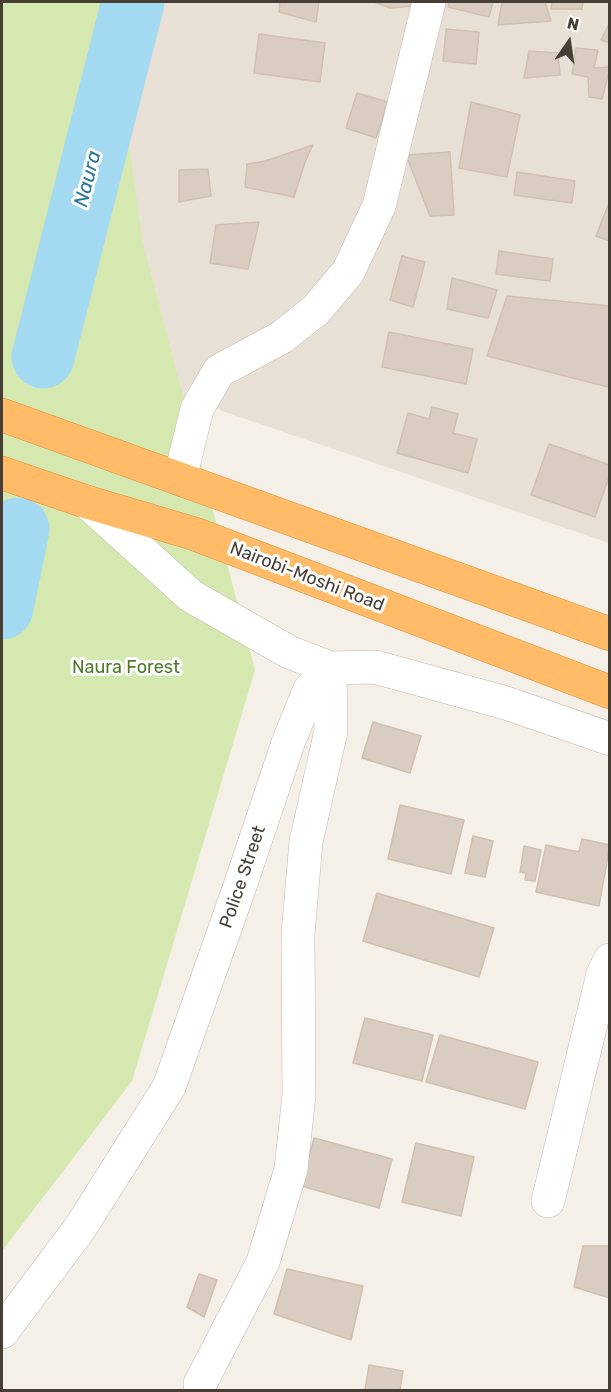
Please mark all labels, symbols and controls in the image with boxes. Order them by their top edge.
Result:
north arrow [539,12,599,72]
text: N [565,13,581,35]
water label: Naura [69,148,107,210]
street label: Nairobi-Moshi Road [227,538,387,616]
park label: Naura Forest [72,657,180,679]
street label: Police Street [215,823,271,931]

